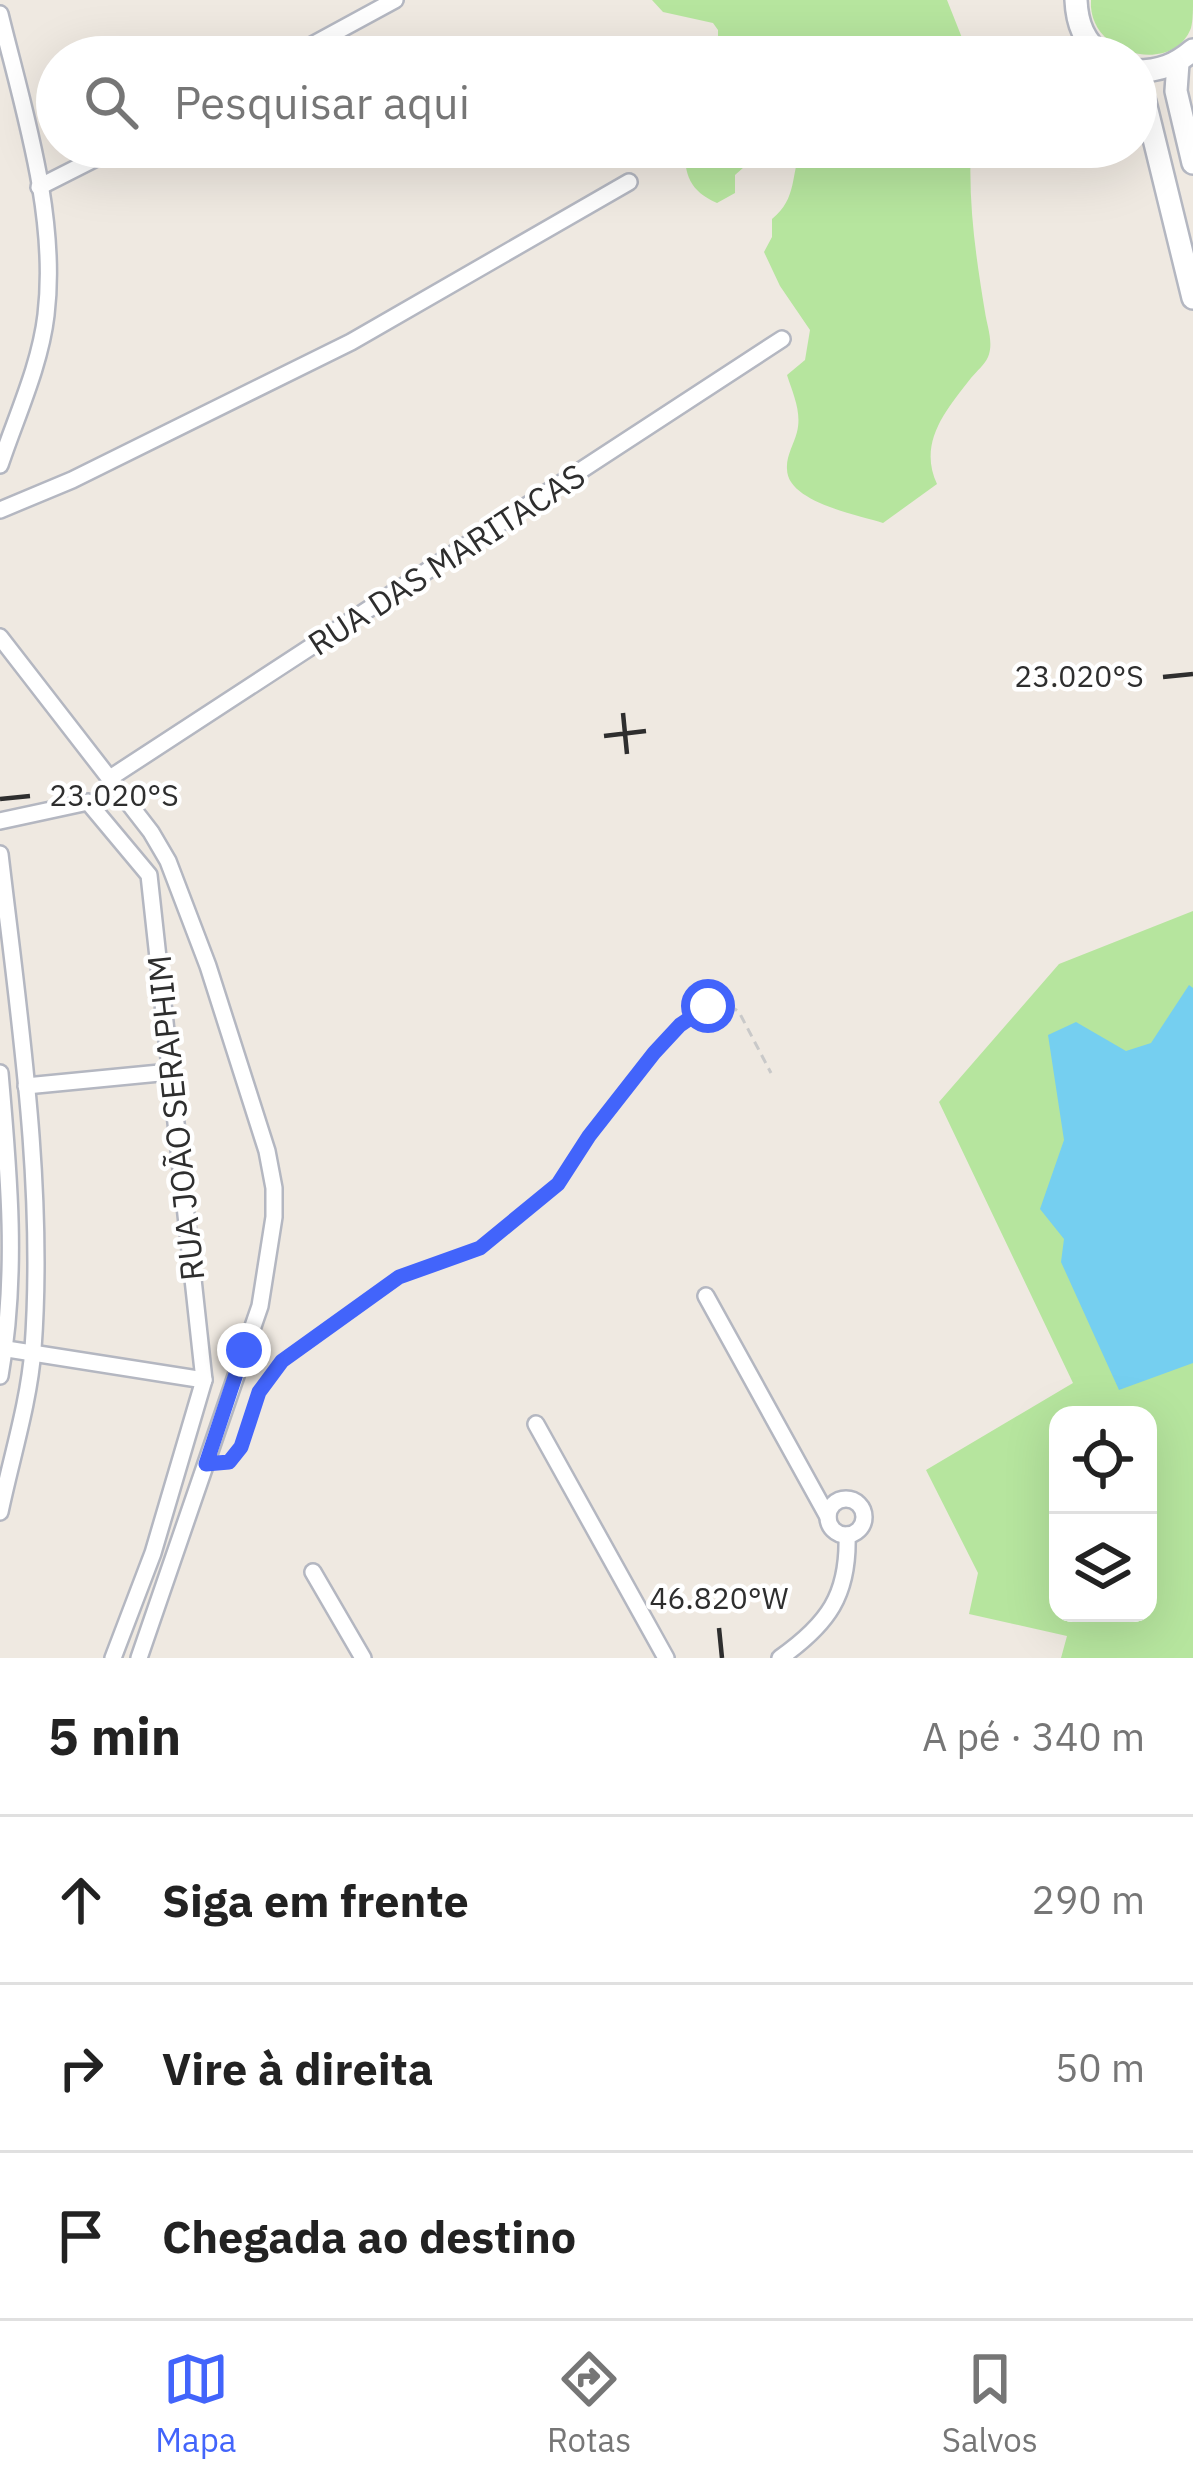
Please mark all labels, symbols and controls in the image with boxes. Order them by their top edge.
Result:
search box [36,36,1157,168]
icon: search [78,69,144,135]
text: Pesquisar aqui [174,73,470,131]
street label: RUA DAS MARITACAS [299,453,593,665]
text: 23.020°S [1014,656,1144,695]
text: 23.020°S [49,775,179,814]
street label: RUA JOÃO SERAPHIM [137,953,213,1283]
route start [681,979,735,1033]
route end [217,1323,271,1377]
map controls [1049,1406,1157,1622]
button: locate [1049,1406,1157,1514]
button: layers [1049,1514,1157,1622]
text: 46.820°W [650,1578,789,1617]
text: 5 min [48,1703,181,1769]
text: A pé · 340 m [922,1711,1145,1762]
icon: ahead [48,1867,114,1933]
text: Siga em frente [162,1871,469,1929]
text: 290 m [1032,1874,1145,1925]
icon: right [48,2035,114,2101]
text: Vire à direita [162,2039,433,2097]
text: 50 m [1055,2042,1145,2093]
icon: arrive [48,2203,114,2269]
text: Chegada ao destino [162,2207,576,2265]
tab: Mapa [155,2346,236,2461]
tab: Rotas [547,2346,631,2461]
tab: Salvos [942,2346,1038,2461]

